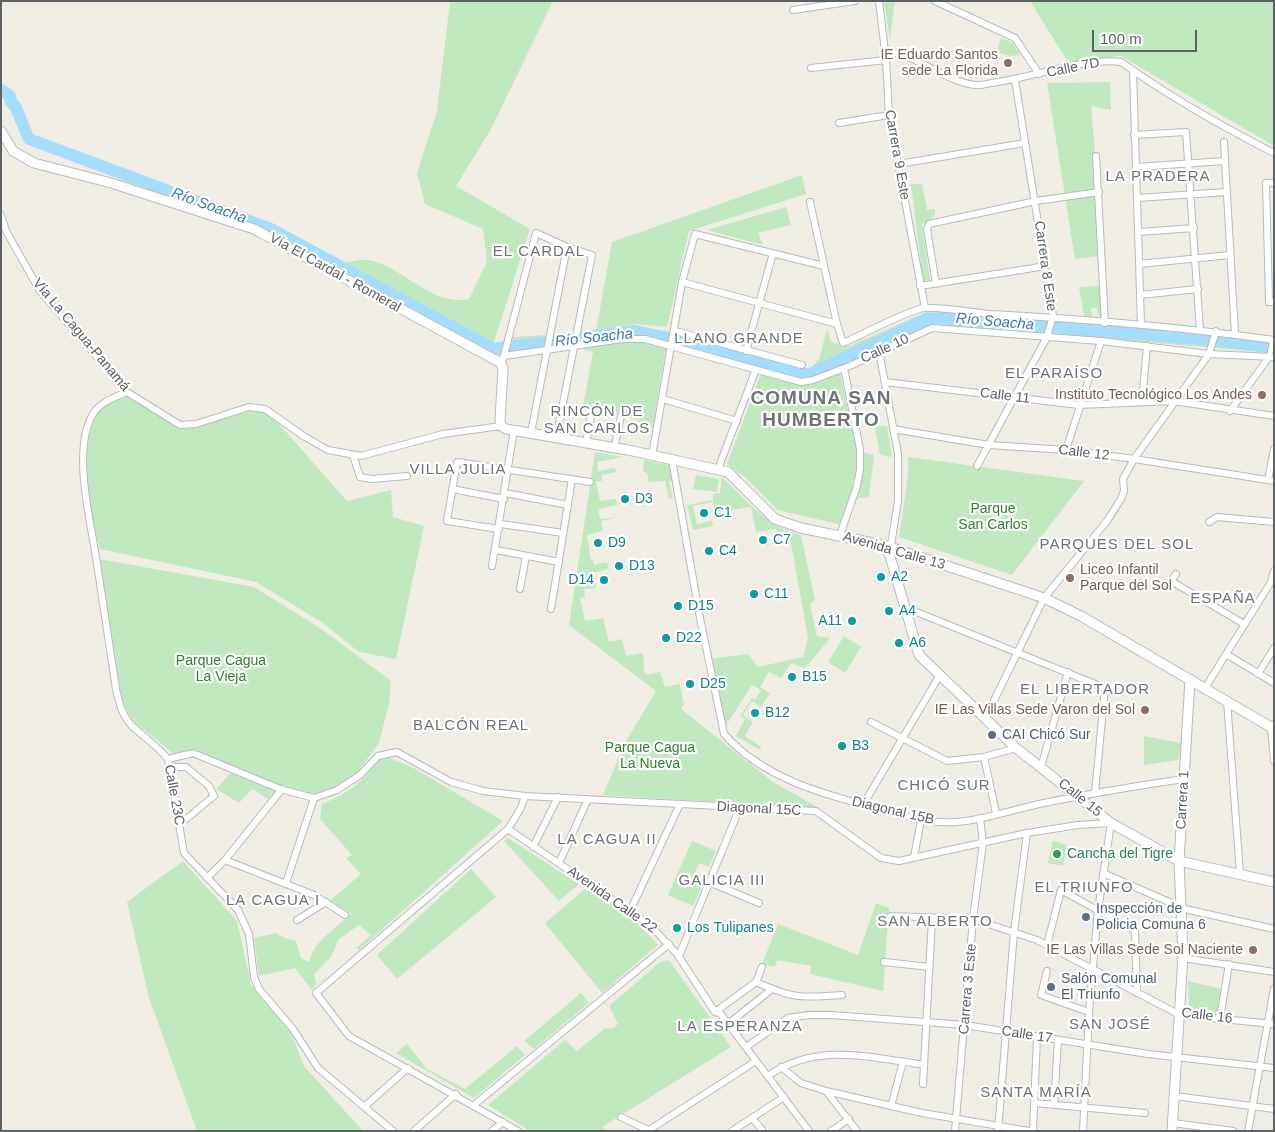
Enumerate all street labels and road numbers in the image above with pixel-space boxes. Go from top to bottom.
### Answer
street label: Calle 7D [1045,55,1101,81]
street label: Carrera 9 Este [881,109,913,201]
street label: Carrera 8 Este [1030,220,1060,312]
street label: Vía El Cardal - Romeral [266,230,404,316]
street label: Vía La Cagua-Panamá [29,275,133,395]
street label: Calle 10 [858,331,912,367]
street label: Calle 11 [979,385,1031,407]
street label: Calle 12 [1057,442,1111,464]
street label: Avenida Calle 13 [841,528,947,574]
street label: Calle 23C [160,763,188,827]
street label: Carrera 1 [1173,770,1193,830]
street label: Calle 15 [1055,775,1105,821]
street label: Diagonal 15B [850,793,936,829]
street label: Diagonal 15C [716,798,802,820]
street label: Avenida Calle 22 [564,863,660,937]
street label: Carrera 3 Este [956,943,980,1035]
street label: Calle 16 [1180,1005,1234,1027]
street label: Calle 17 [1000,1023,1054,1047]

